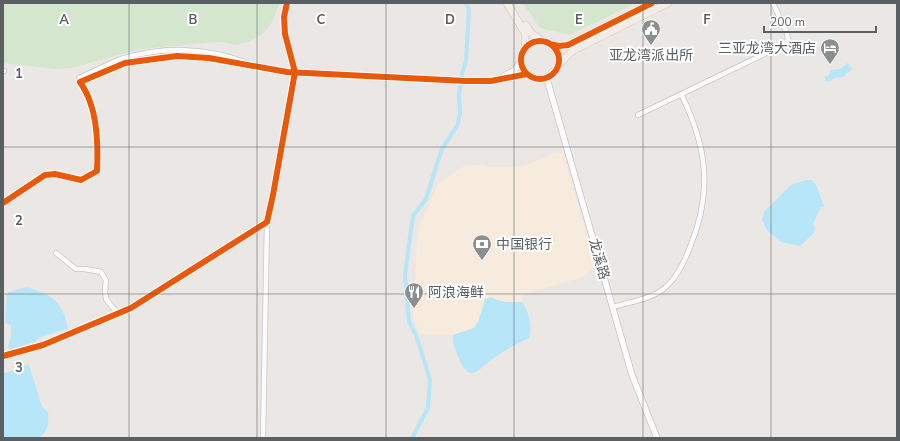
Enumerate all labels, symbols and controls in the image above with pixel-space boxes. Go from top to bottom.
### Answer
scale bar [764,8,876,34]
text: A [59,11,69,29]
text: B [189,11,198,29]
text: C [317,11,326,29]
text: D [445,11,455,29]
text: E [575,11,583,29]
text: F [703,11,711,29]
text: 200 m [770,14,805,30]
public building icon: 亚龙湾派出所 [640,18,662,46]
hotel icon: 三亚龙湾大酒店 [819,37,841,65]
place label: 三亚龙湾大酒店 [718,39,816,58]
place label: 亚龙湾派出所 [609,46,693,65]
text: 1 [15,65,23,83]
text: 2 [15,212,23,230]
bank icon: 中国银行 [471,233,493,261]
place label: 中国银行 [496,235,552,254]
street label: 龙溪路 [584,236,614,282]
restaurant icon: 阿浪海鲜 [403,281,425,309]
place label: 阿浪海鲜 [428,283,484,302]
text: 3 [15,359,23,377]

